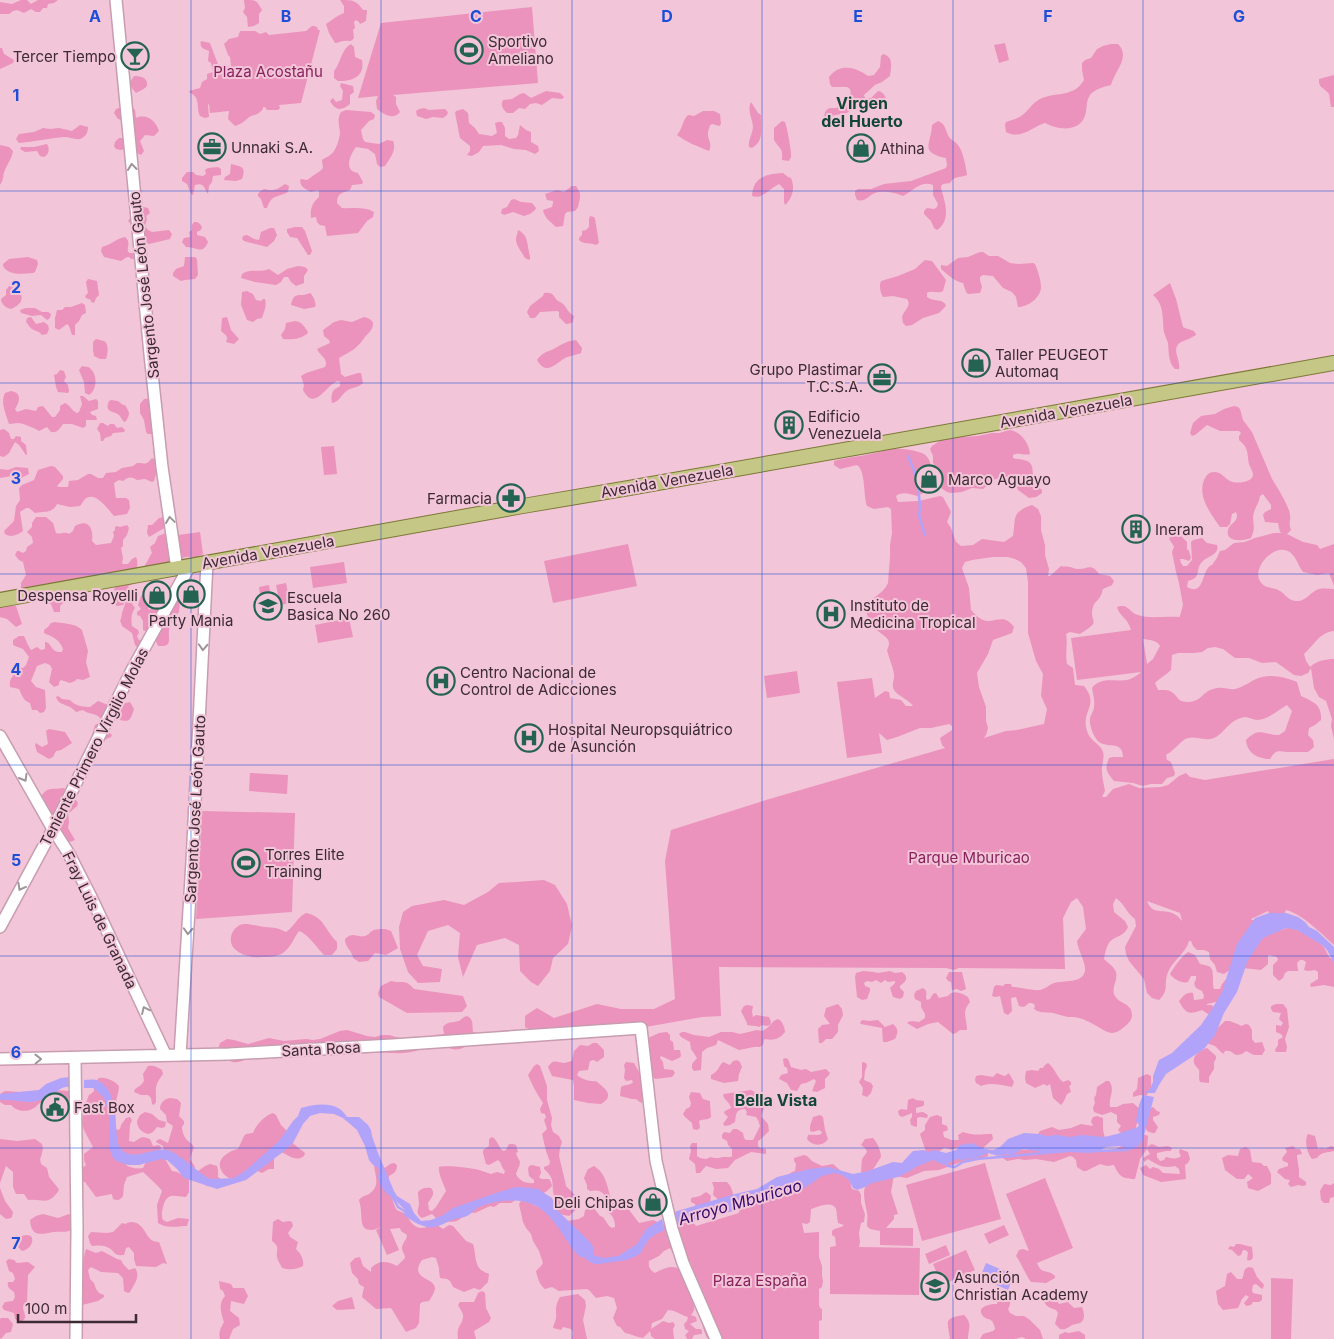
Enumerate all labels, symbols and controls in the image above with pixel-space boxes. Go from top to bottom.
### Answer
text: A [89,6,101,26]
text: B [281,6,291,26]
text: C [470,6,482,26]
text: D [661,6,673,26]
text: E [853,6,863,26]
text: F [1043,6,1053,26]
text: G [1233,6,1245,26]
place label: Sportivo Ameliano [488,32,554,68]
sports icon: Sportivo Ameliano [454,35,484,65]
bar icon: Tercer Tiempo [120,41,150,71]
place label: Tercer Tiempo [13,47,116,66]
park label: Plaza Acostañu [213,62,323,81]
text: 1 [13,85,19,105]
district label: Virgen del Huerto [821,93,903,131]
office icon: Unnaki S.A. [197,132,227,162]
shop icon: Athina [846,133,876,163]
place label: Unnaki S.A. [231,138,313,157]
place label: Athina [880,139,925,158]
one-way arrow [127,163,138,171]
street label: Sargento José León Gauto [125,190,163,380]
text: 2 [11,277,21,297]
place label: Taller PEUGEOT Automaq [995,345,1109,381]
shop icon: Taller PEUGEOT Automaq [961,348,991,378]
place label: Grupo Plastimar T.C.S.A. [750,360,863,396]
office icon: Grupo Plastimar T.C.S.A. [867,363,897,393]
street label: Avenida Venezuela [998,390,1134,432]
place label: Edificio Venezuela [808,407,882,443]
building icon: Edificio Venezuela [774,410,804,440]
street label: Avenida Venezuela [599,460,735,502]
shop icon: Marco Aguayo [914,464,944,494]
text: 3 [11,468,21,488]
place label: Marco Aguayo [948,470,1051,489]
pharmacy icon: Farmacia [496,483,526,513]
place label: Farmacia [427,489,492,508]
building icon: Ineram [1121,514,1151,544]
one-way arrow [165,516,176,524]
place label: Ineram [1155,520,1204,539]
street label: Avenida Venezuela [200,531,336,573]
shop icon: Party Mania [176,579,206,609]
shop icon: Despensa Royelli [142,580,172,610]
place label: Despensa Royelli [17,586,138,605]
place label: Escuela Basica No 260 [287,588,391,624]
school or university icon: Escuela Basica No 260 [253,591,283,621]
place label: Instituto de Medicina Tropical [850,596,976,632]
hospital icon: Instituto de Medicina Tropical [816,599,846,629]
place label: Party Mania [149,611,233,630]
one-way arrow [198,643,209,651]
street label: Teniente Primero Virgilio Molas [36,645,152,849]
text: 4 [11,659,22,679]
place label: Centro Nacional de Control de Adicciones [460,663,617,699]
hospital icon: Centro Nacional de Control de Adicciones [426,666,456,696]
street label: Sargento José León Gauto [181,715,209,903]
place label: Hospital Neuropsquiátrico de Asunción [548,720,733,756]
hospital icon: Hospital Neuropsquiátrico de Asunción [514,723,544,753]
one-way arrow [18,773,28,782]
place label: Torres Elite Training [265,845,344,881]
street label: Fray Luis de Granada [59,848,141,992]
sports icon: Torres Elite Training [231,848,261,878]
park label: Parque Mburicao [908,848,1030,867]
text: 5 [11,850,21,870]
one-way arrow [17,882,27,891]
one-way arrow [182,928,193,936]
one-way arrow [140,1006,151,1015]
street label: Santa Rosa [281,1037,361,1061]
text: 6 [11,1042,21,1062]
one-way arrow [34,1053,42,1064]
district label: Bella Vista [735,1090,817,1110]
public building icon: Fast Box [40,1092,70,1122]
place label: Fast Box [74,1098,135,1117]
water label: Arroyo Mburicao [675,1175,804,1229]
shop icon: Deli Chipas [638,1187,668,1217]
place label: Deli Chipas [554,1193,634,1212]
text: 7 [11,1233,21,1253]
place label: Asunción Christian Academy [954,1268,1089,1304]
park label: Plaza España [713,1271,807,1290]
school or university icon: Asunción Christian Academy [920,1271,950,1301]
scale bar [18,1292,135,1324]
text: 100 m [25,1299,67,1318]

